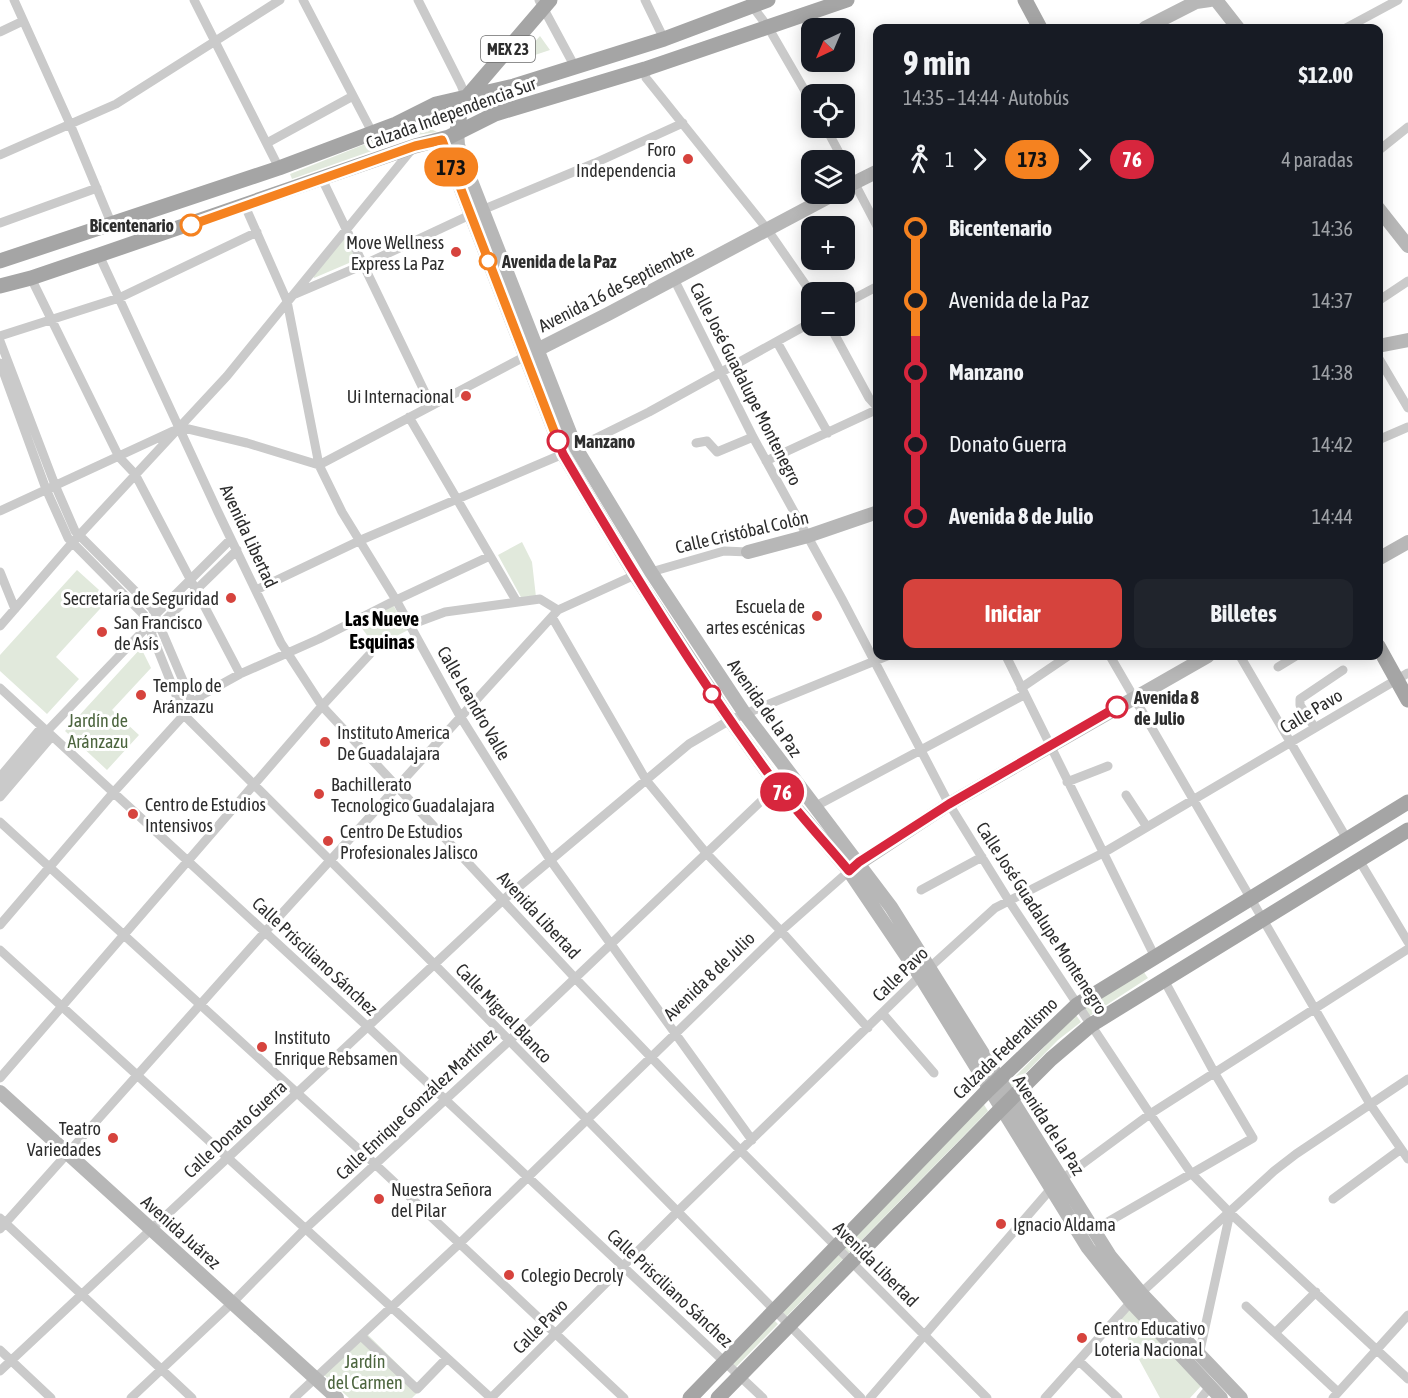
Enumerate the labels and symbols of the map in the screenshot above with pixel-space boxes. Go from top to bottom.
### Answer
north arrow [801,18,855,72]
road number: MEX 23 [481,36,535,62]
street label: Calzada Independencia Sur [363,72,540,154]
place label: Foro Independencia [576,139,676,181]
line badge: 173 [416,148,486,186]
marker: Foro Independencia [681,152,695,166]
marker: Bicentenario [180,214,202,236]
place label: Bicentenario [90,215,174,236]
place label: Move Wellness Express La Paz [346,232,445,274]
street label: Avenida 16 de Septiembre [535,240,697,336]
marker: Move Wellness Express La Paz [449,245,463,259]
place label: Avenida de la Paz [501,251,617,272]
marker: Avenida de la Paz [479,252,497,270]
street label: Calle José Guadalupe Montenegro [686,279,806,489]
place label: Ui Internacional [347,386,454,407]
marker: Ui Internacional [459,389,473,403]
marker: Manzano [547,430,569,452]
place label: Manzano [574,431,635,452]
street label: Avenida Libertad [216,481,282,591]
street label: Calle Cristóbal Colón [673,506,811,558]
place label: Secretaría de Seguridad [63,588,219,609]
marker: Secretaría de Seguridad [224,591,238,605]
place label: Escuela de artes escénicas [706,596,805,638]
district label: Las Nueve Esquinas [345,607,419,653]
marker: Escuela de artes escénicas [810,609,824,623]
place label: San Francisco de Asís [114,612,202,654]
marker: San Francisco de Asís [95,625,109,639]
street label: Calle Leandro Valle [433,642,515,764]
street label: Avenida de la Paz [724,655,807,761]
place label: Templo de Aránzazu [153,675,222,717]
street label: Calle Pavo [1276,684,1346,738]
unlabelled marker [703,685,721,703]
place label: Avenida 8 de Julio [1133,687,1199,729]
marker: Templo de Aránzazu [134,688,148,702]
marker: Avenida 8 de Julio [1106,696,1128,718]
park label: Jardín de Aránzazu [68,710,128,752]
place label: Instituto America De Guadalajara [337,722,450,764]
marker: Instituto America De Guadalajara [318,735,332,749]
line badge: 76 [755,772,809,812]
place label: Bachillerato Tecnologico Guadalajara [331,774,495,816]
marker: Bachillerato Tecnologico Guadalajara [312,787,326,801]
place label: Centro de Estudios Intensivos [145,794,266,836]
marker: Centro de Estudios Intensivos [126,807,140,821]
street label: Calle José Guadalupe Montenegro [972,818,1112,1018]
place label: Centro De Estudios Profesionales Jalisco [340,821,478,863]
marker: Centro De Estudios Profesionales Jalisco [321,834,335,848]
street label: Avenida Libertad [493,867,585,963]
street label: Calle Prisciliano Sánchez [248,893,382,1020]
street label: Avenida 8 de Julio [659,927,759,1025]
street label: Calle Pavo [868,942,932,1006]
street label: Calle Miguel Blanco [451,959,557,1067]
street label: Calzada Federalismo [948,993,1062,1103]
street label: Calle Enrique González Martínez [331,1024,501,1184]
place label: Instituto Enrique Rebsamen [274,1027,398,1069]
marker: Instituto Enrique Rebsamen [255,1040,269,1054]
street label: Avenida de la Paz [1009,1071,1089,1179]
street label: Calle Donato Guerra [179,1076,291,1182]
place label: Teatro Variedades [27,1118,101,1160]
marker: Teatro Variedades [106,1131,120,1145]
place label: Nuestra Señora del Pilar [391,1179,492,1221]
street label: Avenida Juárez [137,1191,225,1273]
marker: Nuestra Señora del Pilar [372,1192,386,1206]
place label: Ignacio Aldama [1013,1214,1116,1235]
street label: Avenida Libertad [829,1217,923,1311]
marker: Ignacio Aldama [994,1217,1008,1231]
street label: Calle Prisciliano Sánchez [603,1225,737,1352]
place label: Colegio Decroly [521,1265,624,1286]
marker: Colegio Decroly [502,1268,516,1282]
street label: Calle Pavo [508,1294,572,1358]
place label: Centro Educativo Loteria Nacional [1094,1318,1205,1360]
marker: Centro Educativo Loteria Nacional [1075,1331,1089,1345]
park label: Jardín del Carmen [327,1351,403,1393]

